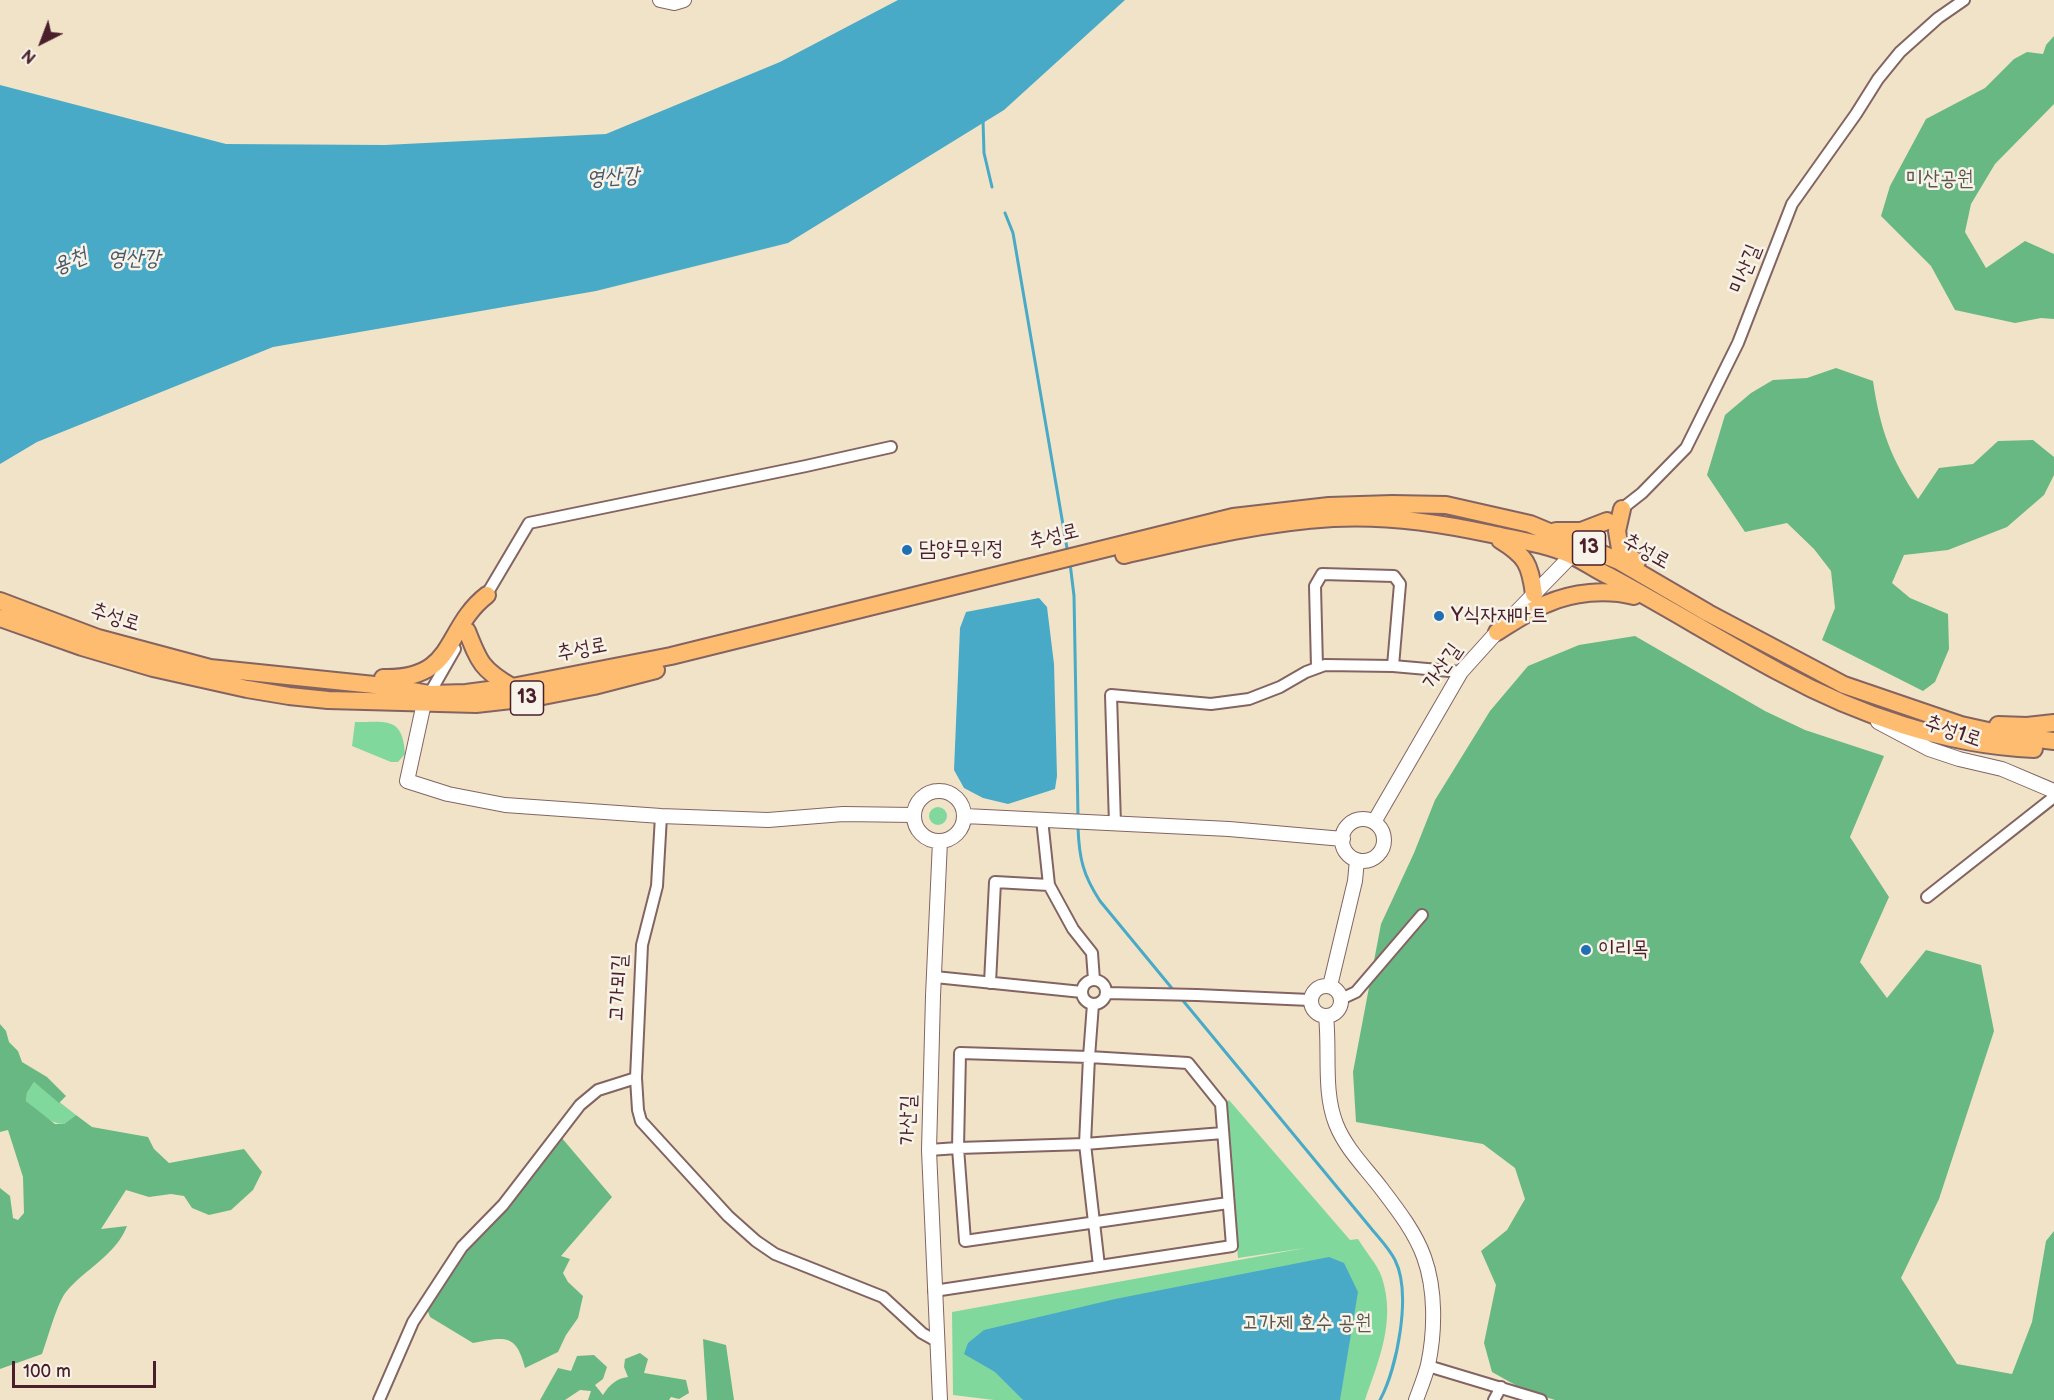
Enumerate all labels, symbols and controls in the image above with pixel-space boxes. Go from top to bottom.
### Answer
north arrow [12,12,72,72]
text: N [19,45,40,67]
water label: 영산강 [586,163,640,193]
park label: 미산공원 [1906,167,1974,193]
street label: 미산길 [1725,241,1767,297]
water label: 용천 [49,243,91,281]
water label: 영산강 [107,246,161,272]
street label: 추성로 [1026,519,1082,555]
street label: 추성로 [1618,529,1674,575]
road number: 13 [1572,531,1606,565]
place label: 담양무위정 [919,537,1003,563]
marker: 담양무위정 [900,543,914,557]
street label: 추성로 [87,598,143,638]
place label: Y식자재마트 [1451,603,1548,629]
marker: Y식자재마트 [1432,609,1446,623]
street label: 추성로 [555,633,609,667]
street label: 가산길 [1418,639,1468,695]
road number: 13 [510,681,544,715]
street label: 추성1로 [1921,711,1985,753]
place label: 이리목 [1598,937,1649,963]
marker: 이리목 [1579,943,1593,957]
street label: 고가뫼길 [605,954,633,1022]
street label: 가산길 [896,1094,922,1146]
park label: 고가제 호수 공원 [1242,1311,1372,1337]
scale bar [15,1349,159,1387]
text: 100 m [23,1361,71,1382]

